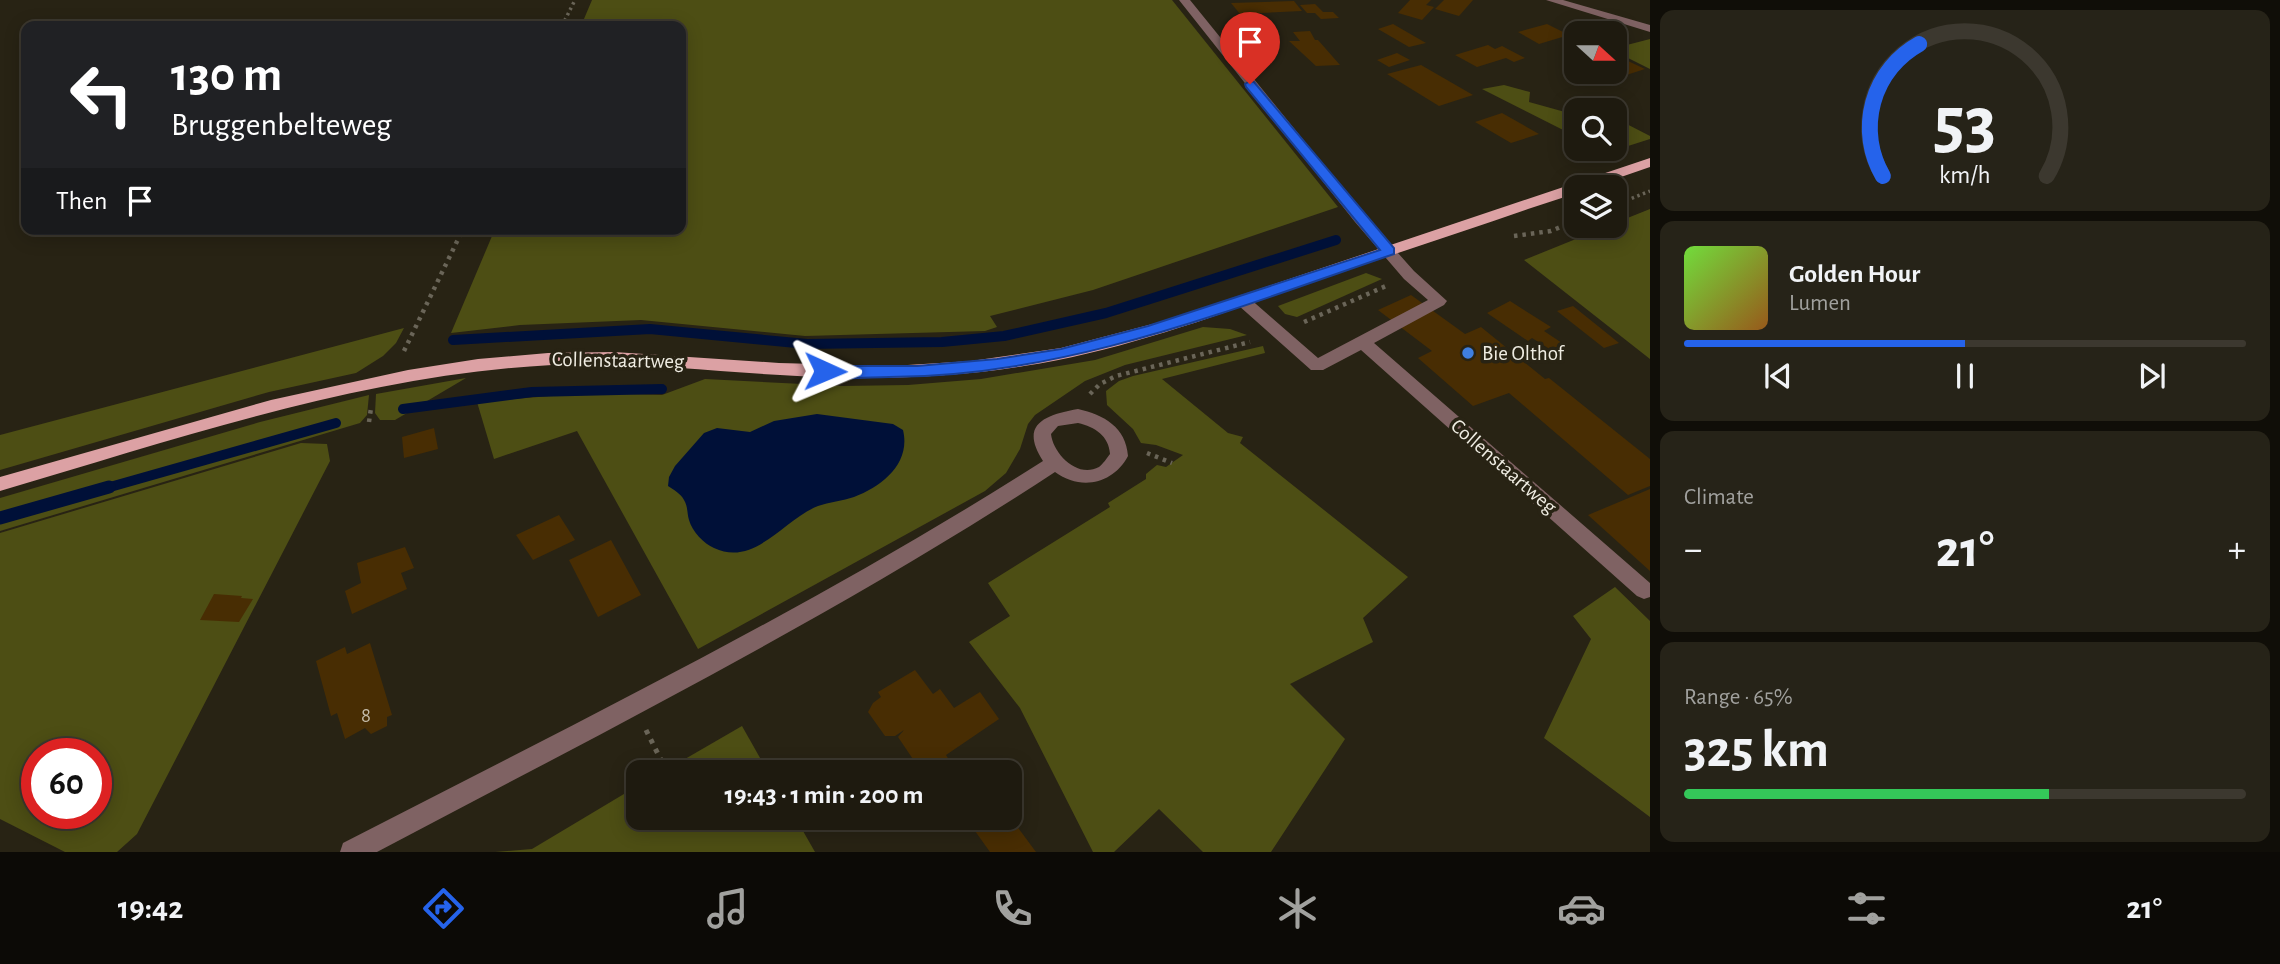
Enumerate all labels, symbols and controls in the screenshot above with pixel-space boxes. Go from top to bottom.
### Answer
pin [1220,12.0,1280,84]
north arrow [1564,21,1628,84]
map controls [1564,21,1627,238]
icon: arrive [1231,23,1269,61]
icon: left [56,49,147,140]
text: 130 m [171,51,282,100]
text: 53 [1934,89,1996,162]
button: search [1564,98,1627,161]
text: Bruggenbelteweg [171,109,392,141]
text: km/h [1939,163,1991,188]
button: layers [1564,175,1627,238]
icon: arrive [121,182,159,220]
text: Then [56,188,107,214]
text: Golden Hour [1789,261,1920,287]
text: Lumen [1789,292,1851,315]
position arrow [788,334,862,408]
place label: Bie Olthof [1482,343,1566,364]
marker: Bie Olthof [1460,345,1476,361]
street label: Collenstaartweg [552,349,685,372]
icon: previous [1759,357,1797,395]
icon: pause [1946,357,1984,395]
icon: next [2133,357,2171,395]
street label: Collenstaartweg [1447,415,1561,518]
text: Climate [1684,486,1754,509]
text: 21° [1936,524,1994,576]
text: − [1684,531,1702,569]
text: + [2228,531,2246,569]
text: Range · 65% [1684,686,1793,709]
house number: 8 [361,705,371,726]
text: 325 km [1684,724,1829,776]
speed limit sign: 60 [21,738,112,829]
text: 19:43 · 1 min · 200 m [725,782,923,808]
icon: directions [419,884,468,933]
icon: music [703,884,752,933]
icon: phone [988,884,1037,933]
icon: climate [1273,884,1322,933]
icon: car [1557,884,1606,933]
icon: filters [1842,884,1891,933]
text: 19:42 [118,892,183,924]
text: 21° [2126,892,2162,924]

